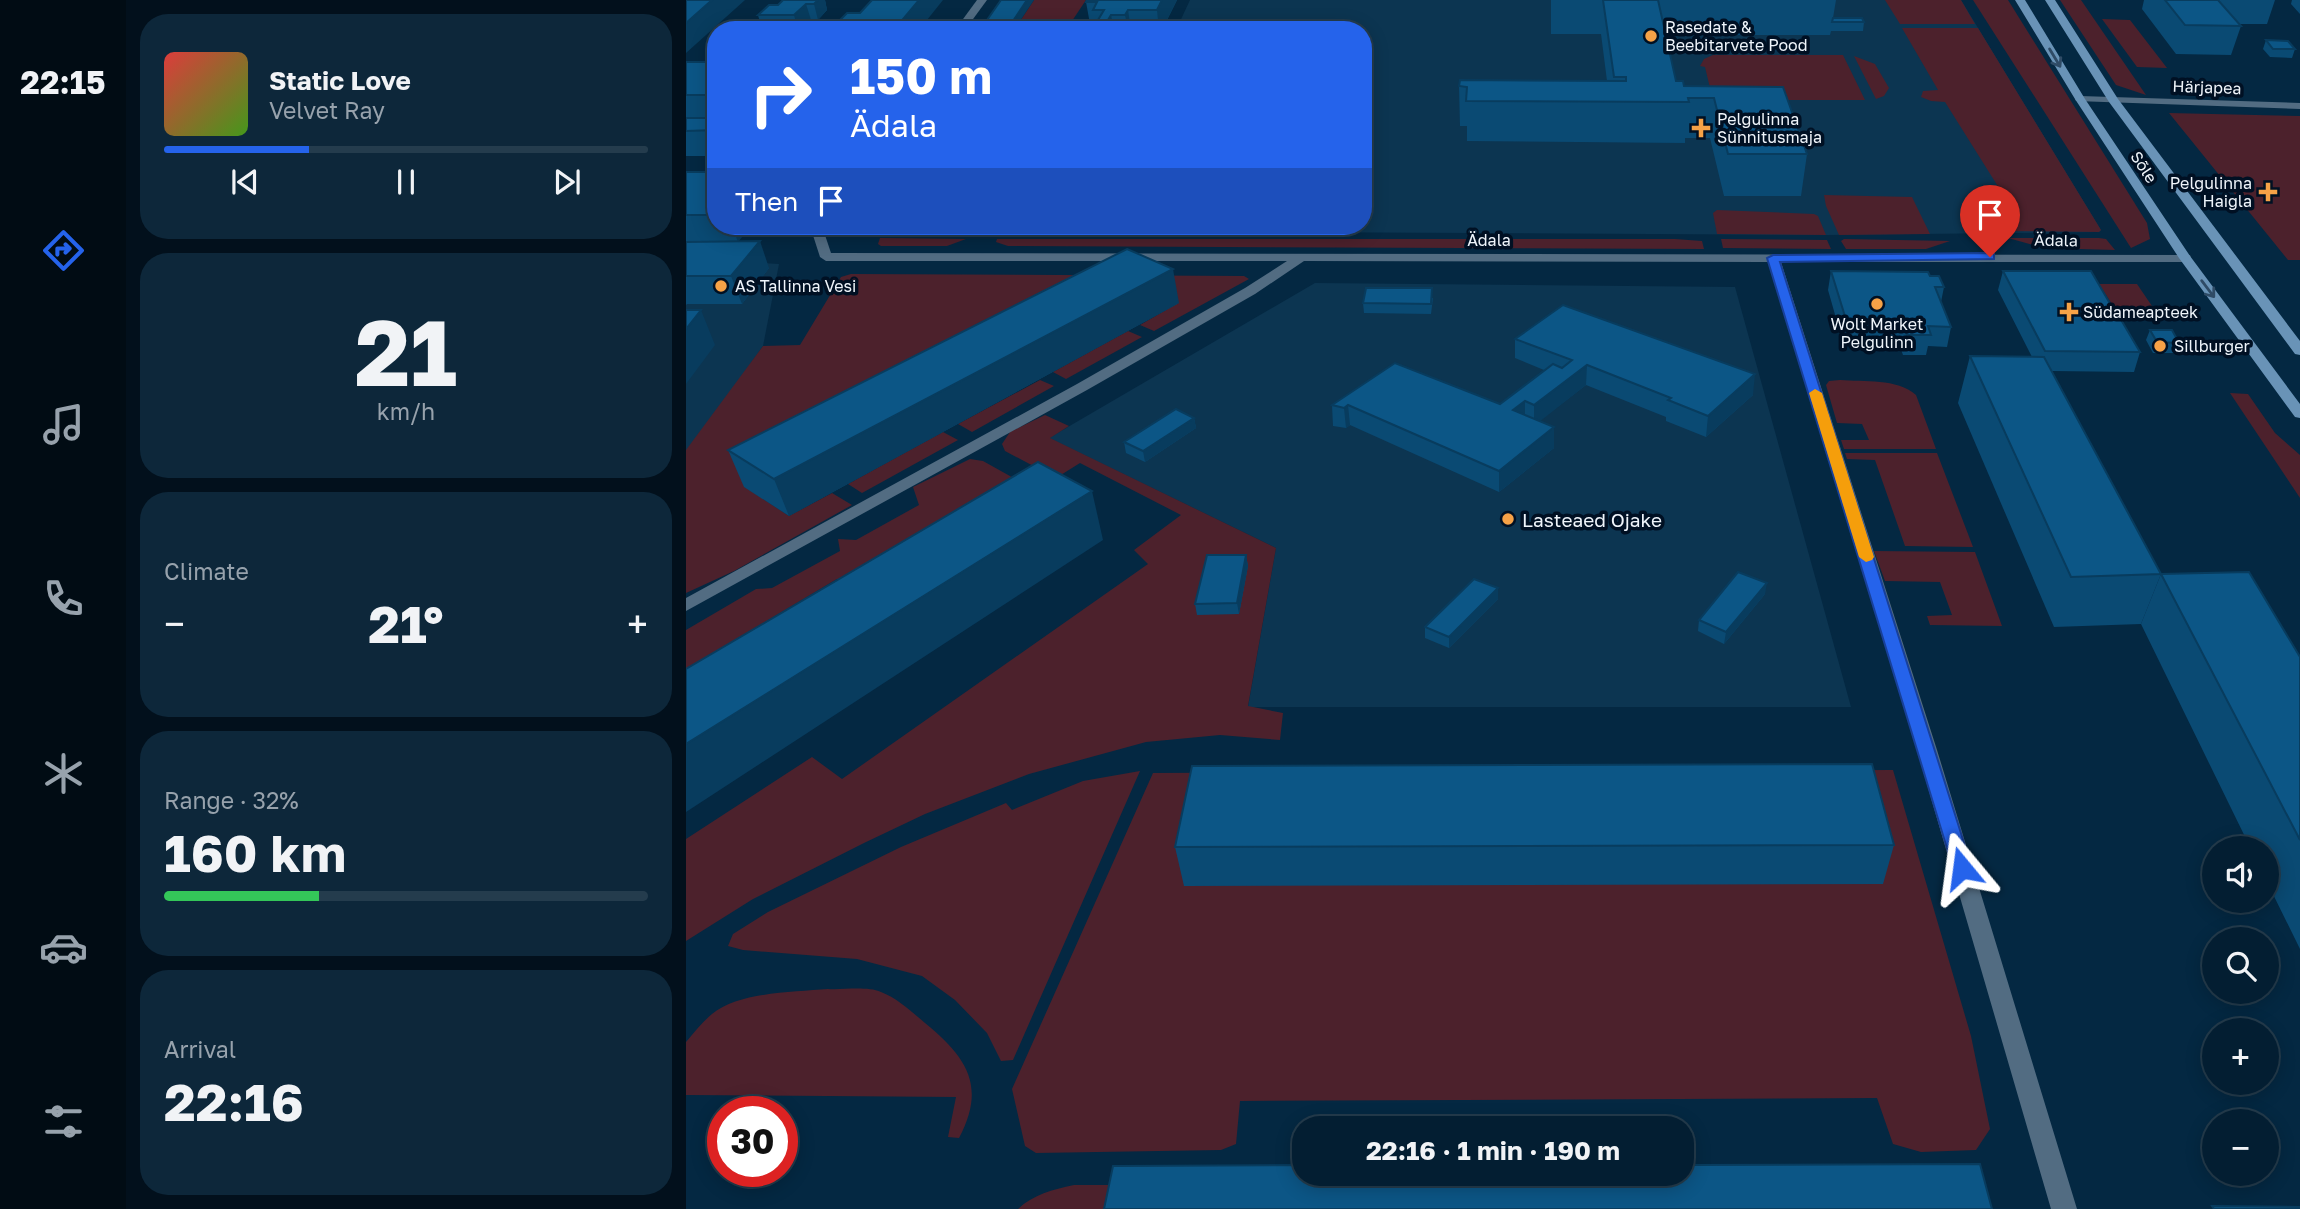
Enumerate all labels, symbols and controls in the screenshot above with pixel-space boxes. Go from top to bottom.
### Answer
place label: Rasedate & Beebitarvete Pood [1665,17,1808,55]
marker: Rasedate & Beebitarvete Pood [1643,28,1659,44]
text: 150 m [850,46,992,105]
one-way arrow [2049,48,2063,68]
icon: right [735,49,826,140]
text: 22:15 [20,63,106,101]
text: Static Love [269,65,411,96]
street label: Härjapea [2172,76,2242,98]
text: Velvet Ray [269,96,385,124]
text: Ädala [850,106,937,144]
place label: Pelgulinna Sünnitusmaja [1717,109,1822,147]
marker: Pelgulinna Sünnitusmaja [1691,118,1711,138]
street label: Sõle [2126,147,2162,187]
icon: previous [226,163,264,201]
icon: pause [387,163,425,201]
icon: next [548,163,586,201]
place label: Pelgulinna Haigla [2170,173,2252,211]
icon: arrive [812,182,850,220]
marker: Pelgulinna Haigla [2258,182,2278,202]
pin [1960,185,2020,257]
text: Then [735,186,798,217]
icon: arrive [1971,196,2009,234]
icon: directions [39,226,88,275]
street label: Ädala [1467,230,1511,250]
street label: Ädala [2034,230,2078,250]
place label: AS Tallinna Vesi [735,276,856,296]
marker: AS Tallinna Vesi [713,278,729,294]
one-way arrow [2200,279,2215,298]
marker: Wolt Market Pelgulinn [1869,296,1885,312]
text: 21 [355,297,457,406]
place label: Südameapteek [2083,302,2198,322]
marker: Südameapteek [2061,304,2077,320]
place label: Wolt Market Pelgulinn [1831,314,1923,352]
place label: Sillburger [2174,336,2250,356]
marker: Sillburger [2152,338,2168,354]
text: km/h [377,397,435,425]
icon: music [39,400,88,449]
place label: Lasteaed Ojake [1522,508,1662,531]
marker: Lasteaed Ojake [1500,511,1516,527]
text: Climate [164,557,249,585]
icon: phone [39,574,88,623]
text: 21° [368,592,444,654]
text: − [164,601,185,646]
text: + [627,601,648,646]
icon: climate [39,749,88,798]
text: Range · 32% [164,786,299,814]
text: 160 km [164,821,346,883]
position arrow [1925,831,1999,905]
map controls [2202,836,2279,1186]
button: sound [2202,836,2279,913]
icon: car [39,923,88,972]
button: search [2202,927,2279,1004]
button: + [2202,1018,2279,1095]
text: Arrival [164,1035,236,1063]
text: 22:16 [164,1070,304,1132]
speed limit sign: 30 [707,1096,798,1187]
icon: filters [39,1097,88,1146]
button: − [2202,1109,2279,1186]
text: 22:16 · 1 min · 190 m [1366,1135,1620,1166]

